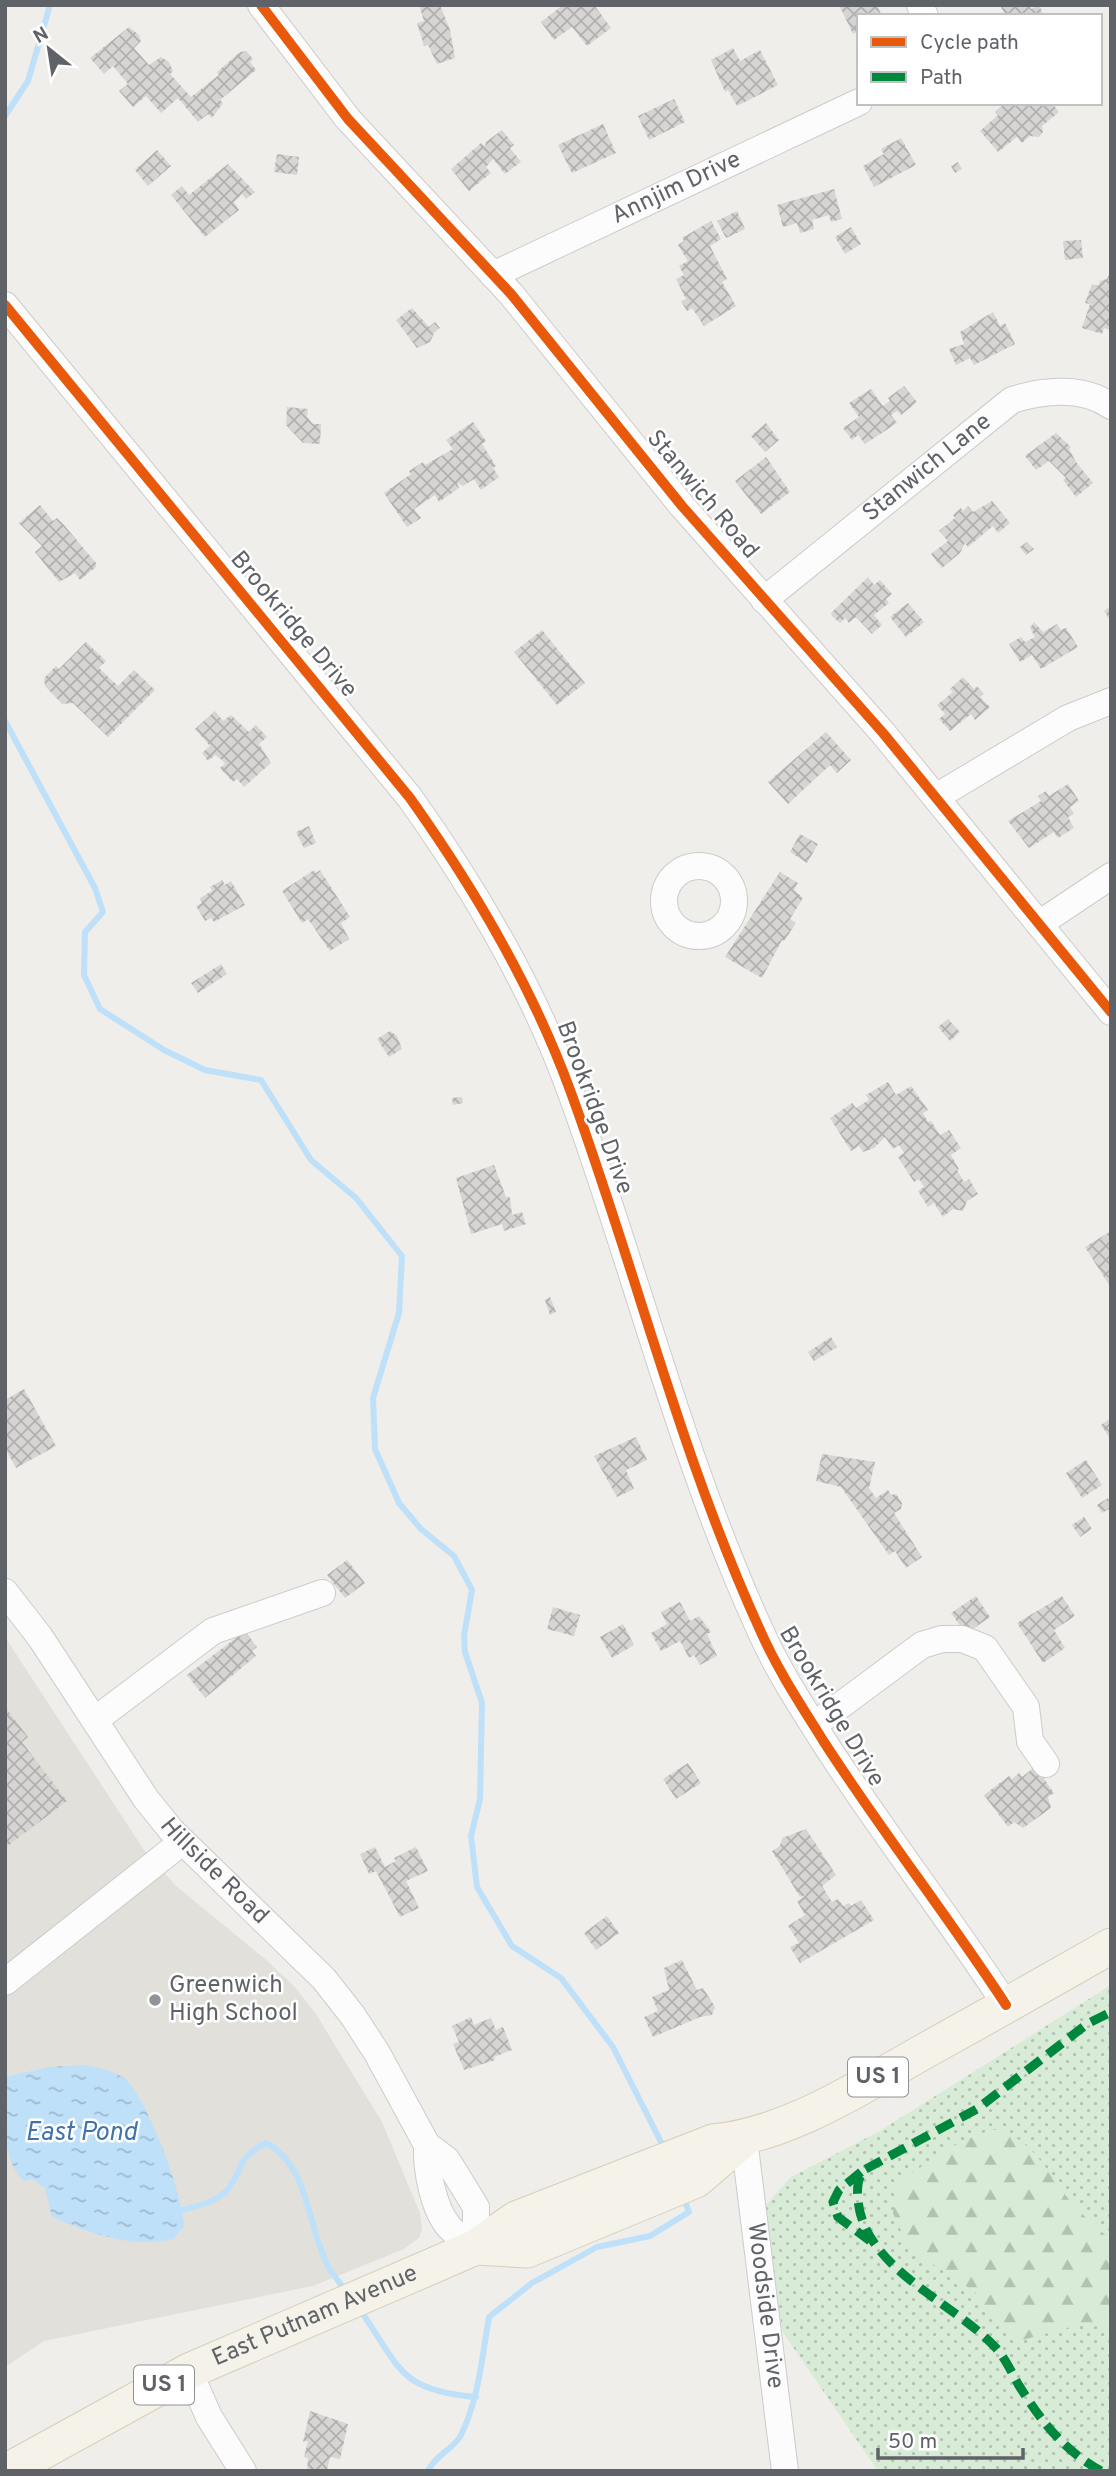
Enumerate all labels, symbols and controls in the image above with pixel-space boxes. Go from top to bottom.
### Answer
north arrow [14,14,84,84]
legend [857,14,1102,105]
text: N [30,22,53,50]
text: Cycle path [920,30,1019,57]
text: Path [920,65,963,92]
street label: Annjim Drive [607,145,746,232]
street label: Stanwich Lane [857,407,998,529]
street label: Stanwich Road [639,424,765,566]
street label: Brookridge Drive [223,546,363,704]
street label: Brookridge Drive [549,1017,639,1199]
street label: Brookridge Drive [771,1621,891,1793]
street label: Hillside Road [153,1812,274,1931]
place label: Greenwich High School [169,1971,298,2029]
marker: Greenwich High School [147,1992,163,2008]
road number: US 1 [848,2058,908,2096]
water label: East Pond [25,2117,139,2150]
street label: Woodside Drive [739,2221,790,2390]
street label: East Putnam Avenue [208,2259,422,2374]
road number: US 1 [134,2366,194,2404]
scale bar [878,2416,1023,2460]
text: 50 m [888,2429,937,2456]

